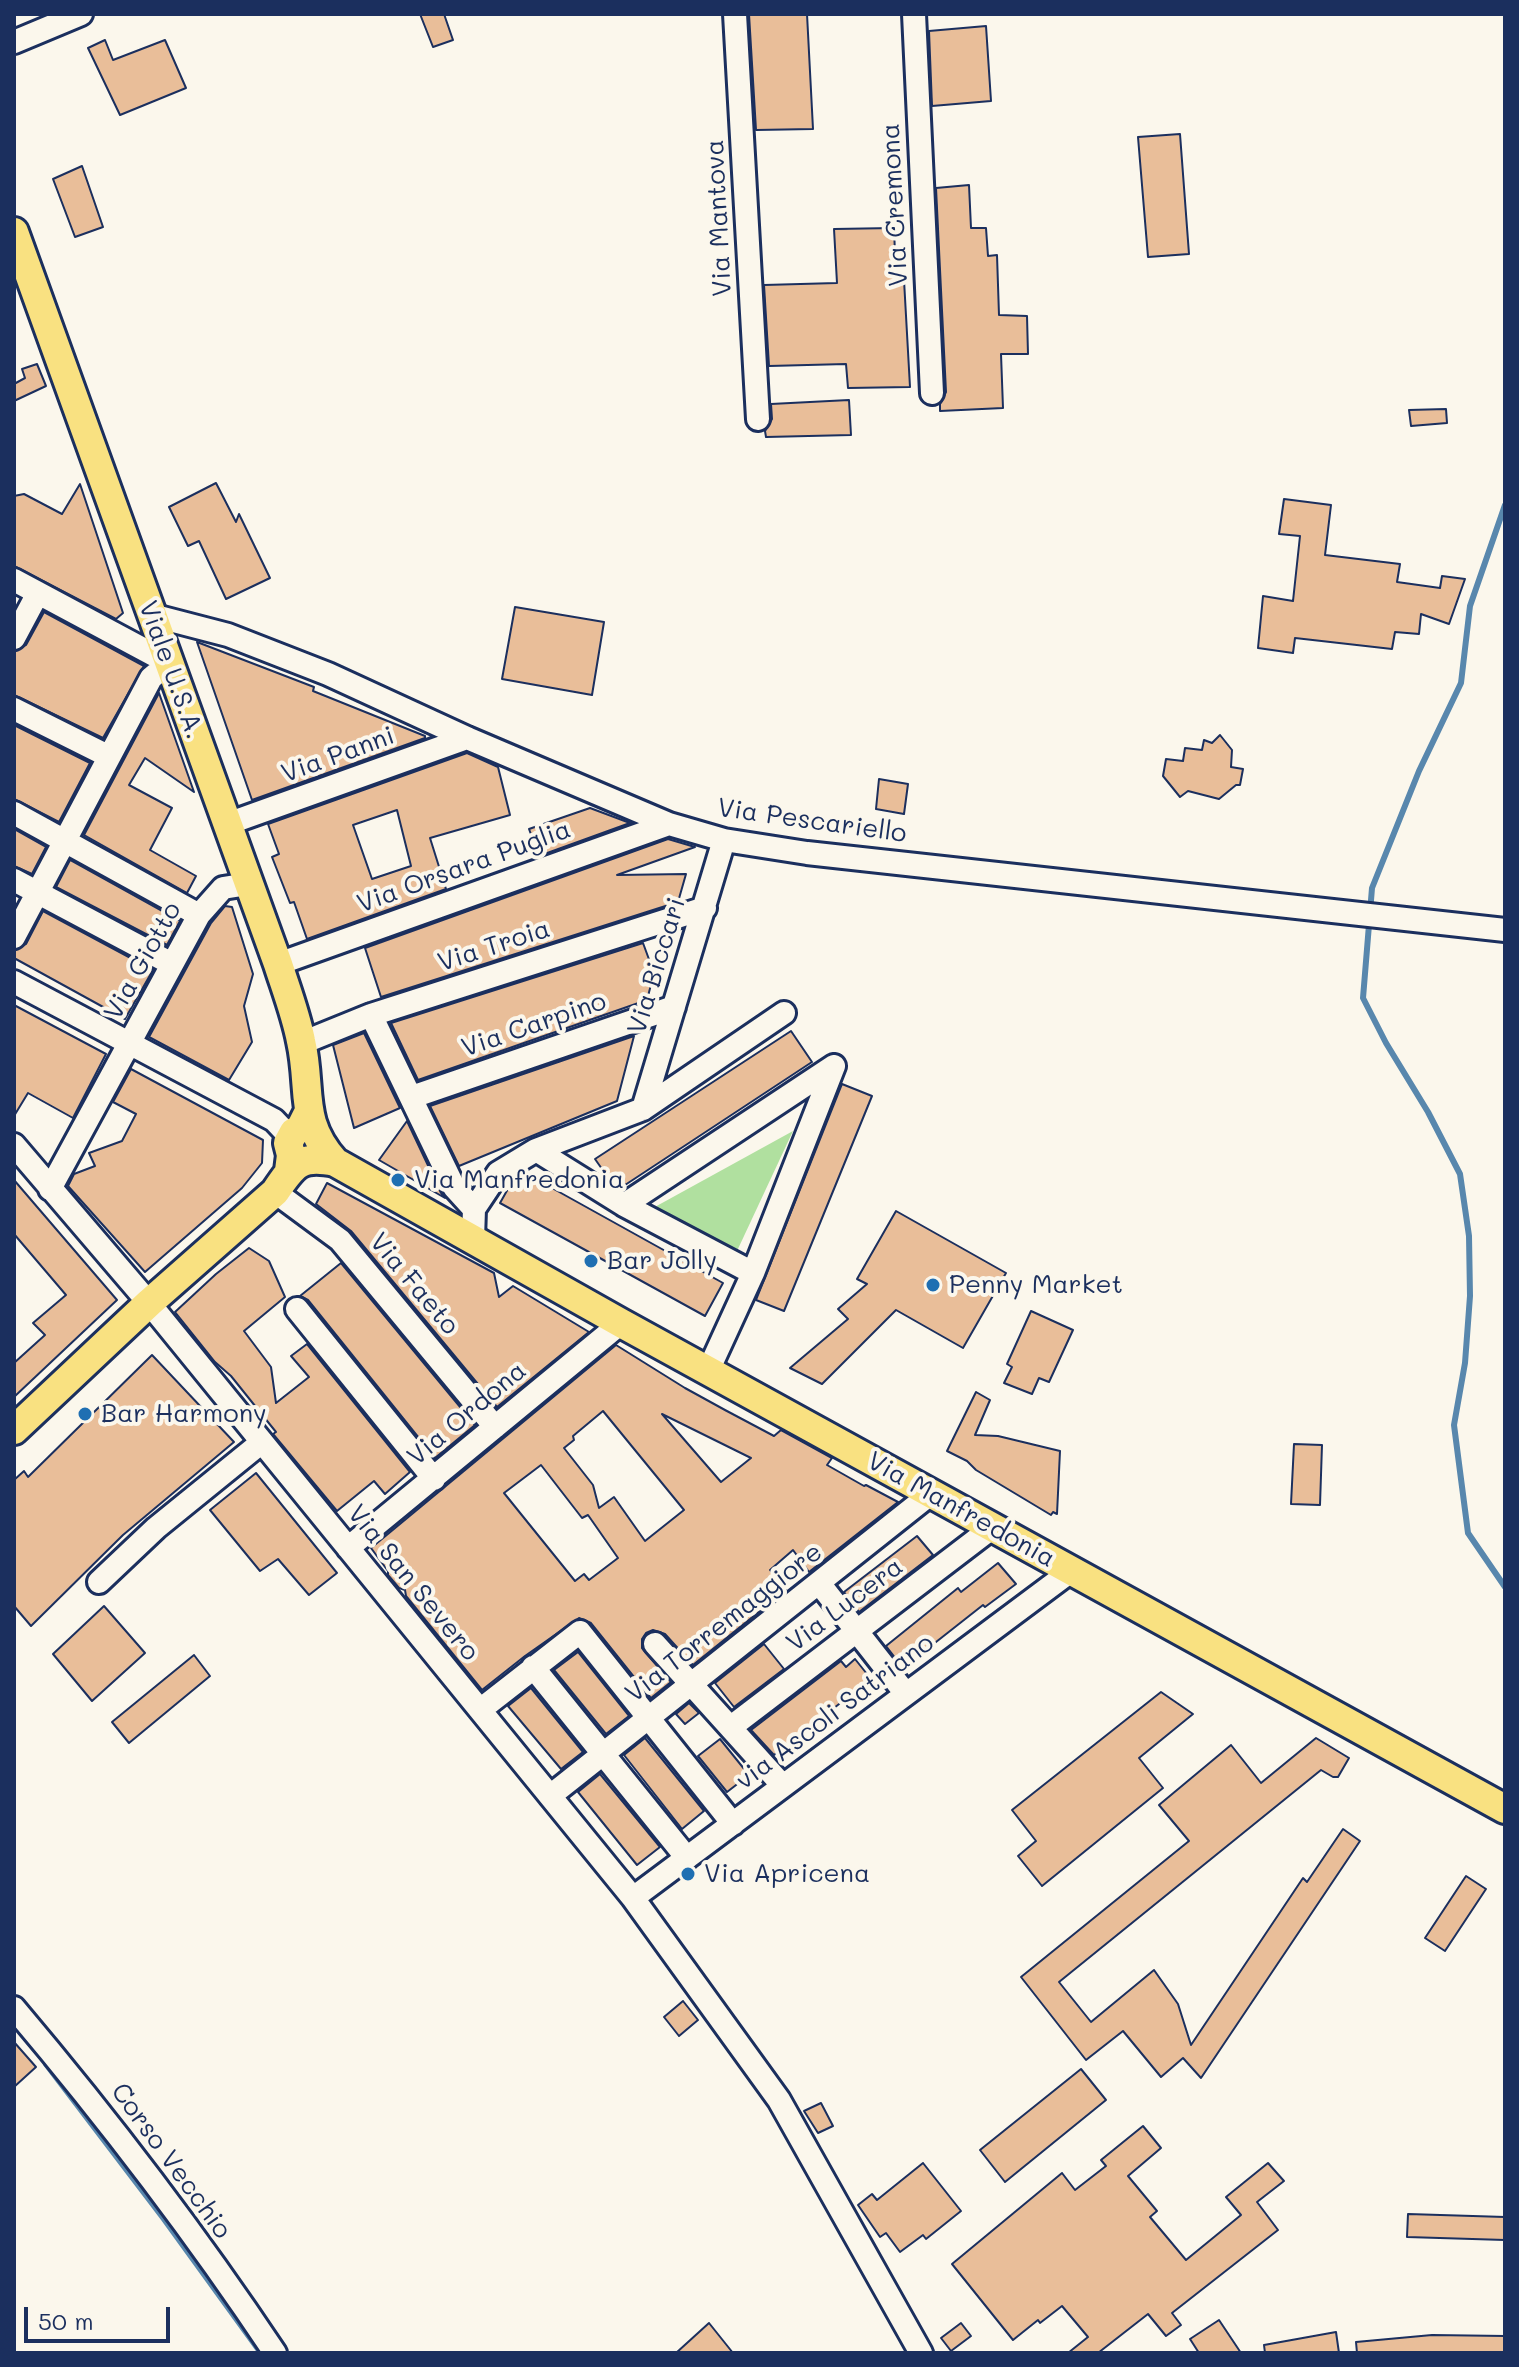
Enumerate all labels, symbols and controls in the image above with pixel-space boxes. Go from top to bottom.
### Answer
street label: Via Cremona [875,122,915,288]
street label: Via Mantova [699,139,739,297]
street label: Viale U.S.A. [132,597,210,743]
street label: Via Panni [277,720,399,790]
street label: Via Pescariello [715,792,909,850]
street label: Via Orsara Puglia [353,814,575,920]
street label: Via Biccari [621,894,693,1038]
street label: Via Giotto [98,897,188,1025]
street label: Via Troia [434,913,554,979]
street label: Via Carpino [458,986,610,1064]
place label: Via Manfredonia [414,1164,624,1196]
marker: Via Manfredonia [389,1171,407,1189]
street label: Via Faeto [363,1227,465,1341]
place label: Bar Jolly [607,1245,717,1277]
marker: Bar Jolly [582,1252,600,1270]
place label: Penny Market [949,1269,1123,1301]
marker: Penny Market [924,1276,942,1294]
street label: Via Ordona [401,1355,533,1473]
place label: Bar Harmony [101,1398,267,1430]
marker: Bar Harmony [76,1405,94,1423]
street label: Via Manfredonia [861,1445,1061,1575]
street label: Via San Severo [341,1499,485,1667]
street label: Via Torremaggiore [619,1537,829,1709]
street label: Via Lucera [781,1551,909,1659]
street label: via Ascoli Satriano [730,1627,940,1797]
place label: Via Apricena [704,1858,870,1890]
marker: Via Apricena [679,1865,697,1883]
street label: Corso Vecchio [104,2077,238,2245]
scale bar [28,2291,174,2341]
text: 50 m [38,2305,94,2336]

